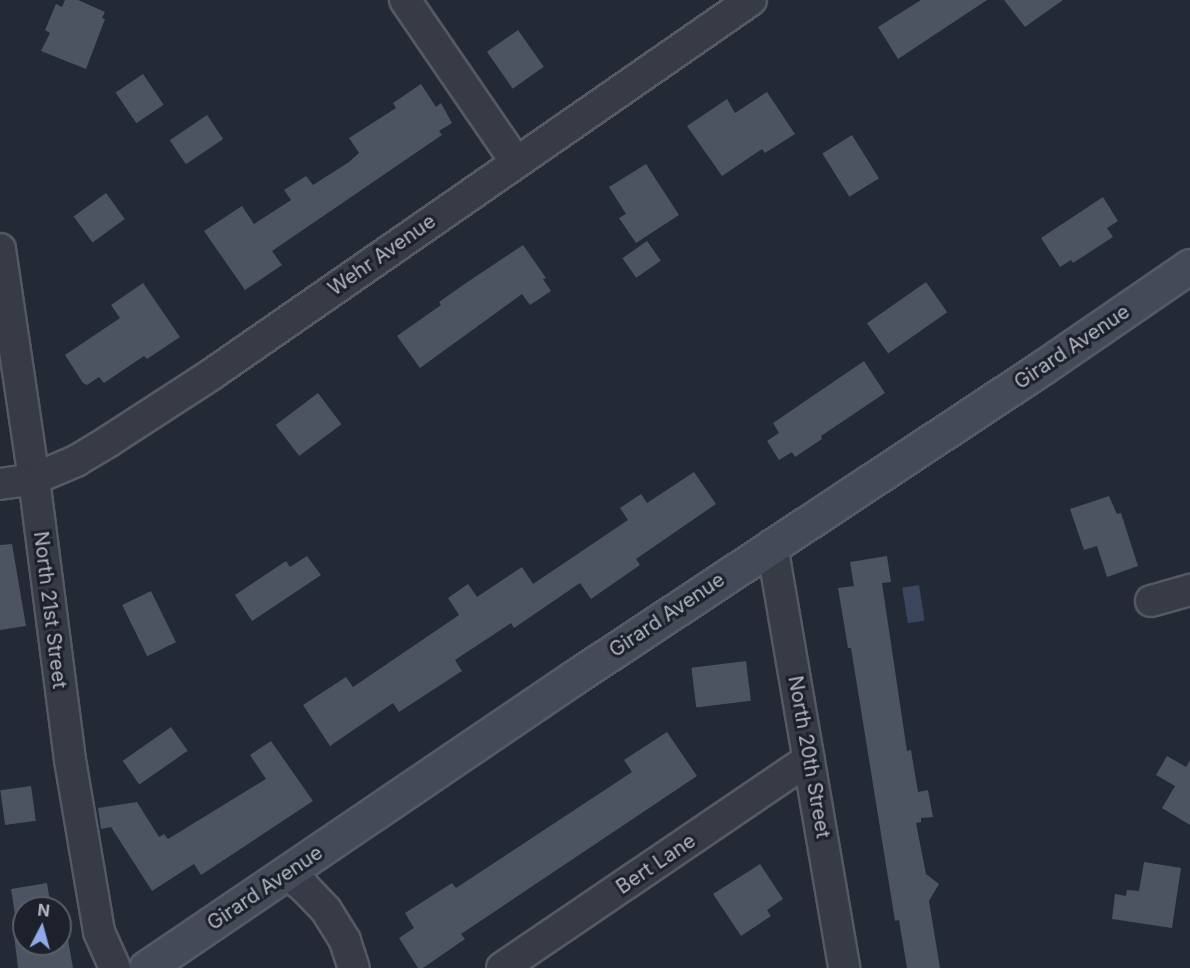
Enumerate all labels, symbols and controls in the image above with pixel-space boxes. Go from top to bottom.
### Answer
street label: Wehr Avenue [324,209,440,301]
street label: Girard Avenue [1010,300,1134,394]
street label: North 21st Street [28,530,72,690]
street label: Girard Avenue [605,568,729,662]
street label: North 20th Street [783,674,835,840]
street label: Bert Lane [612,829,700,899]
street label: Girard Avenue [203,841,327,935]
north arrow [12,896,72,956]
text: N [37,900,51,921]

